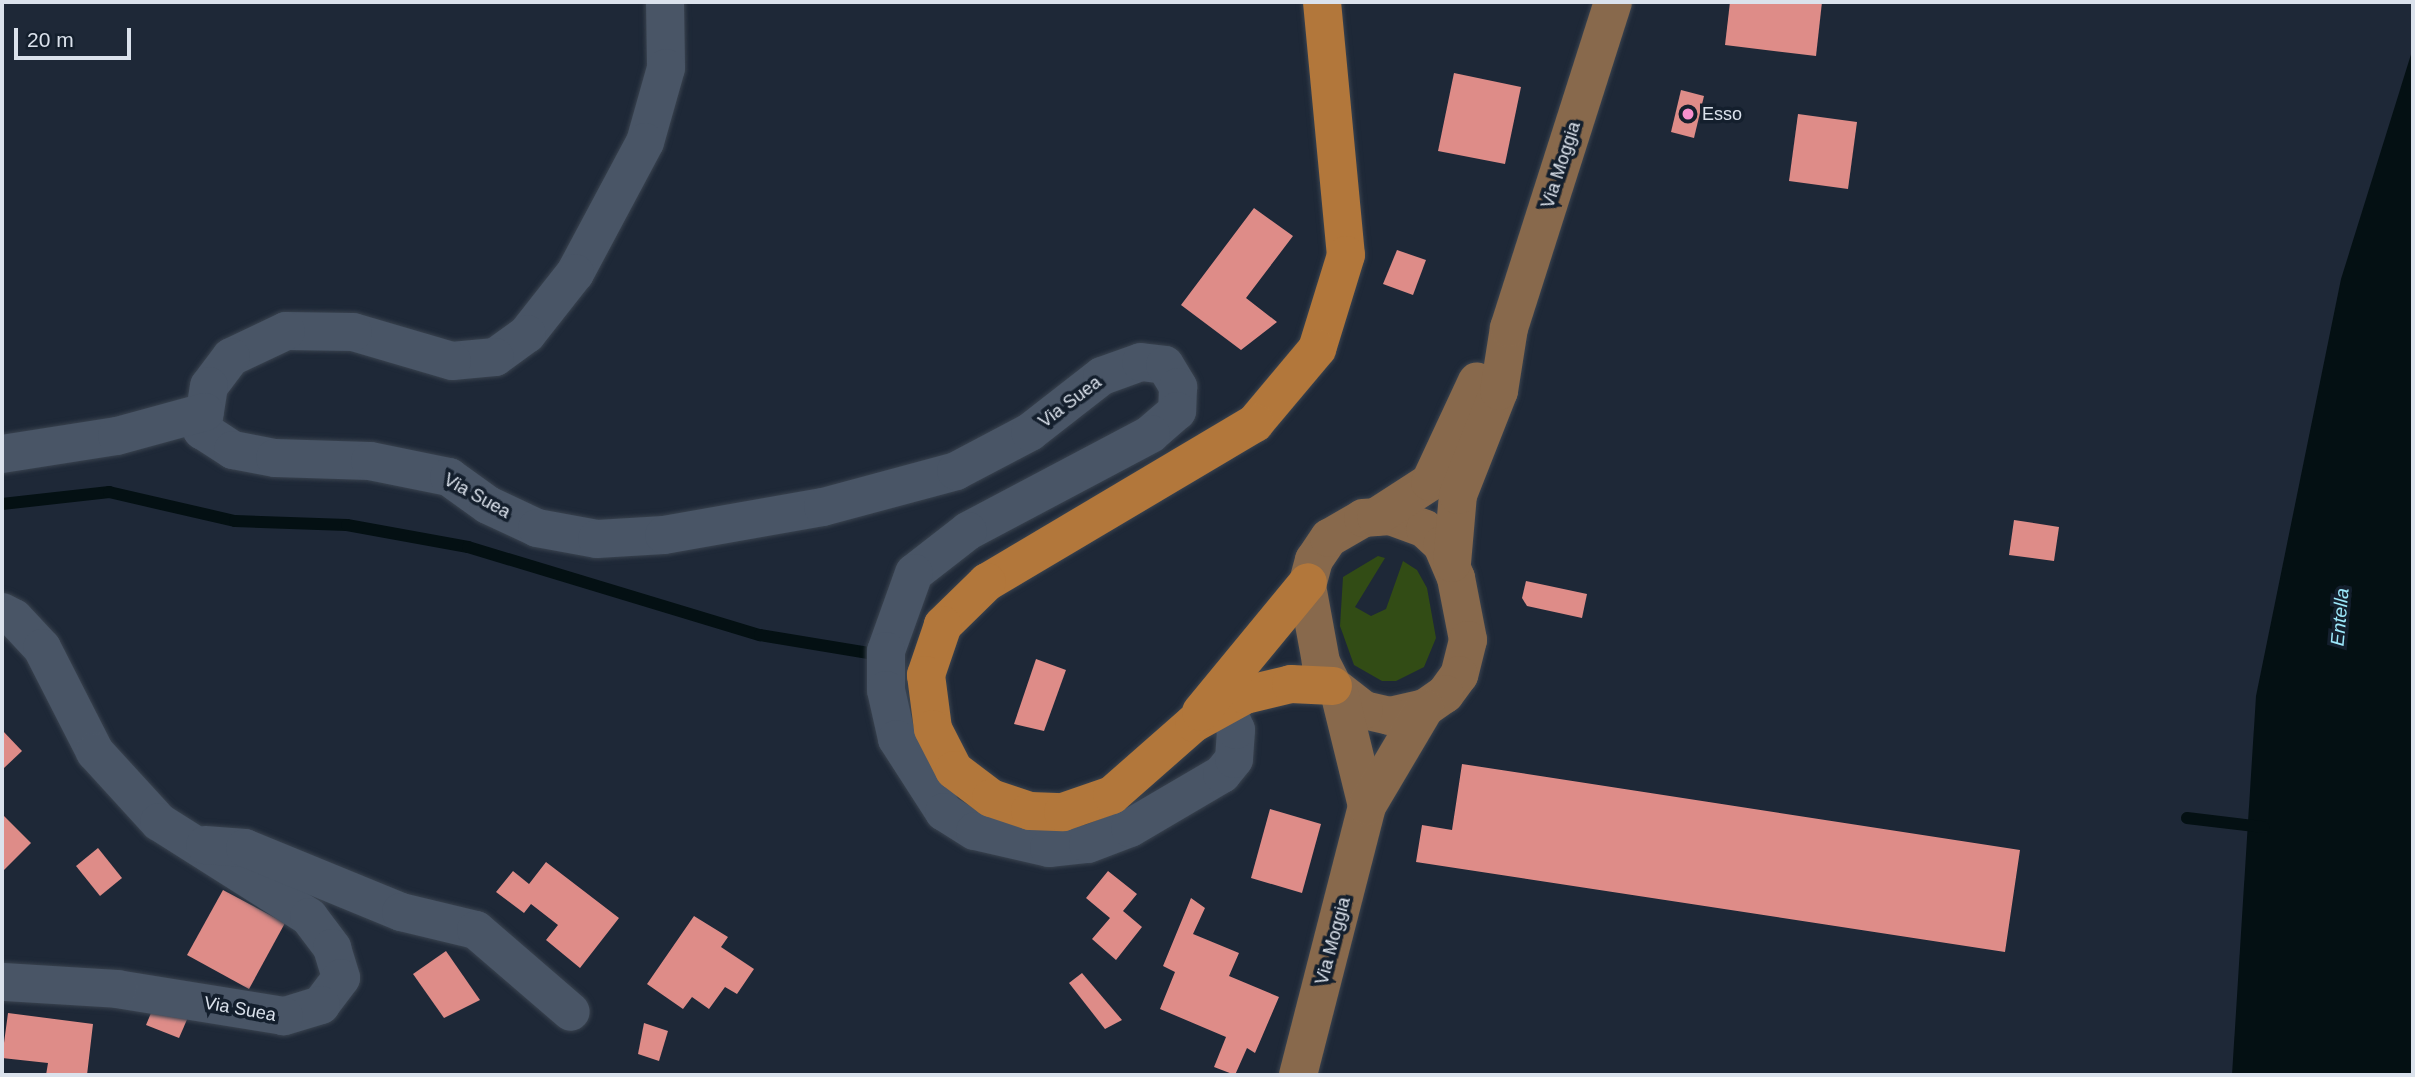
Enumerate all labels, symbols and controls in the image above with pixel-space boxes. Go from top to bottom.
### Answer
scale bar [18,14,135,58]
text: 20 m [27,28,74,51]
place label: Esso [1702,103,1742,125]
marker: Esso [1680,106,1696,122]
street label: Via Moggia [1537,119,1585,211]
street label: Via Suea [1034,371,1106,433]
street label: Via Suea [440,469,514,523]
water label: Entella [2326,587,2354,647]
street label: Via Moggia [1311,895,1355,987]
street label: Via Suea [202,992,278,1026]

